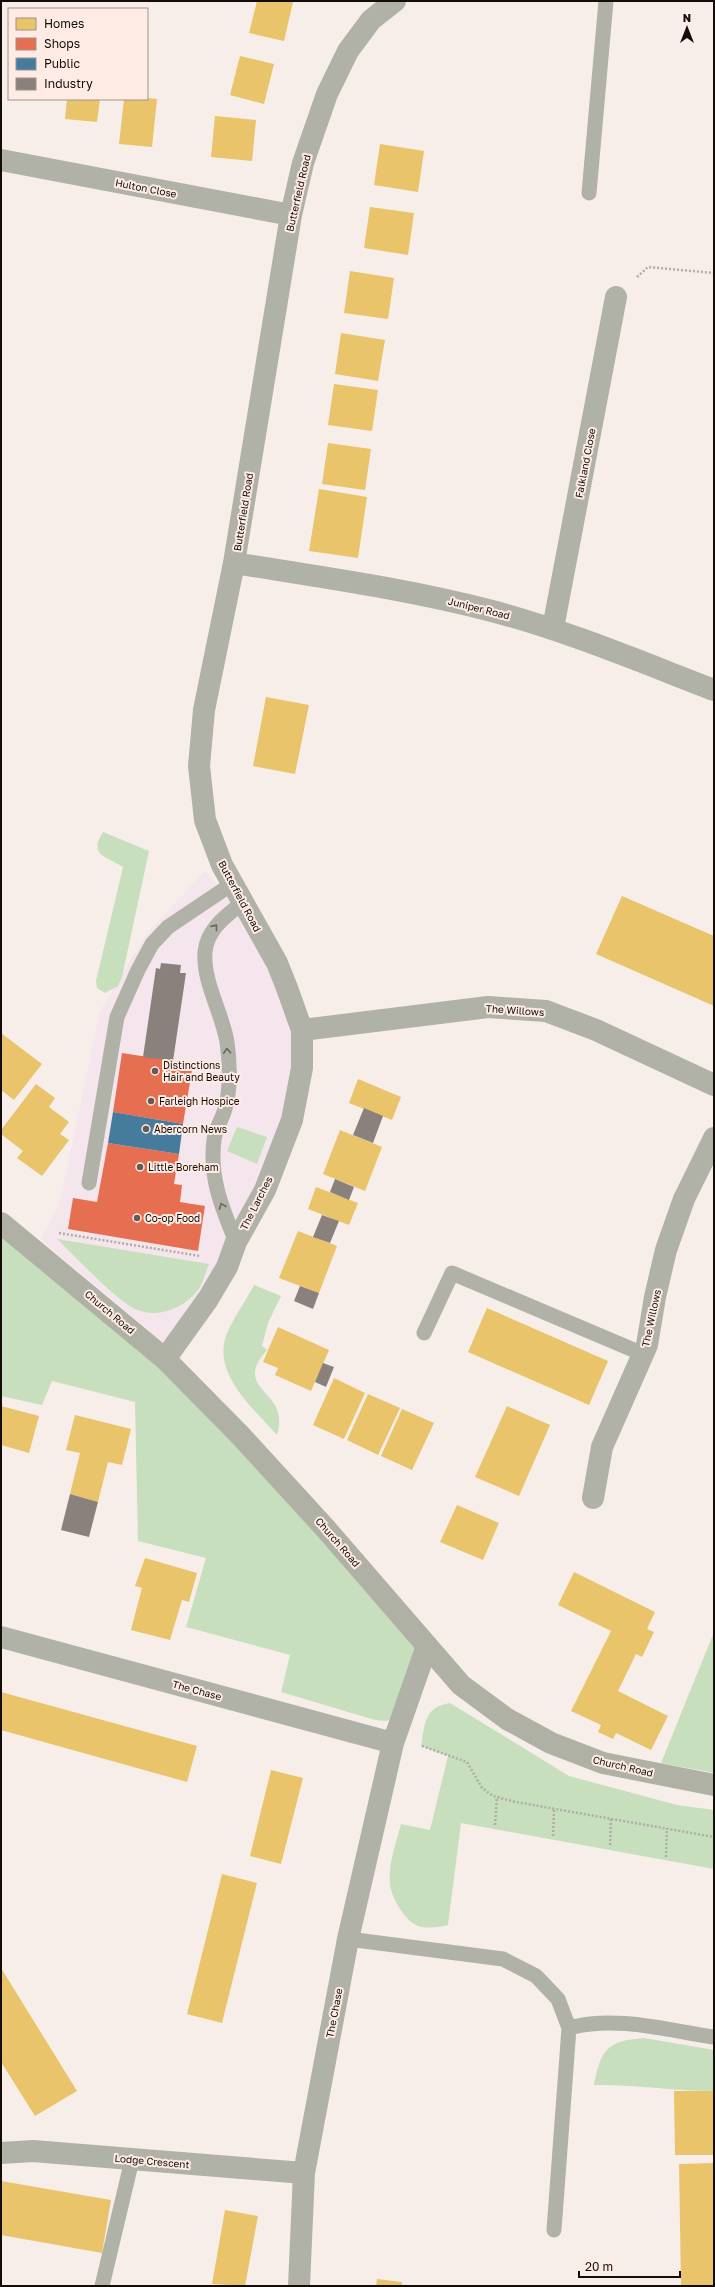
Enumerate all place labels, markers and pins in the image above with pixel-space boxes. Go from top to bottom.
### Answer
place label: Distinctions Hair and Beauty [163,1059,240,1083]
marker: Distinctions Hair and Beauty [150,1066,160,1076]
place label: Farleigh Hospice [159,1095,240,1107]
marker: Farleigh Hospice [146,1096,156,1106]
place label: Abercorn News [154,1123,227,1135]
marker: Abercorn News [141,1124,151,1134]
place label: Little Boreham [148,1161,219,1173]
marker: Little Boreham [135,1162,145,1172]
place label: Co-op Food [145,1212,200,1224]
marker: Co-op Food [132,1213,142,1223]

